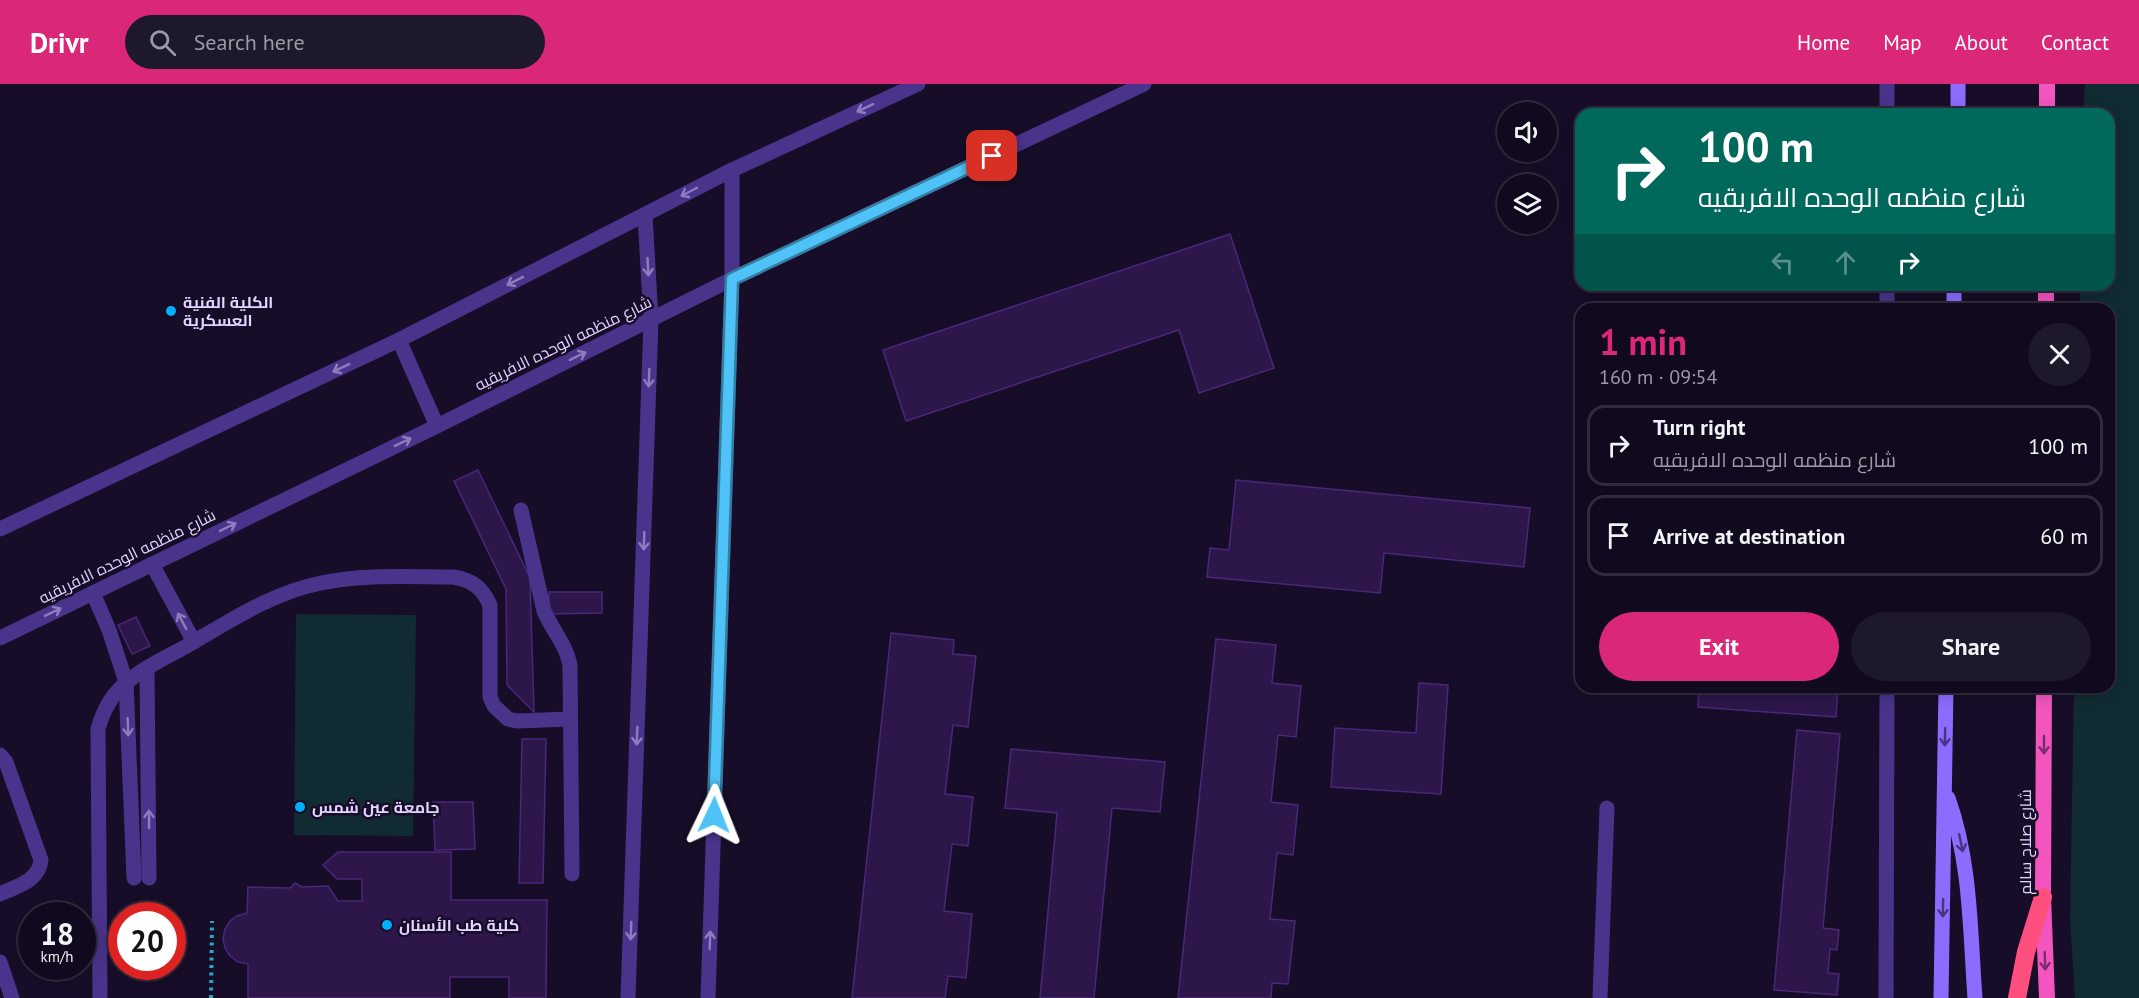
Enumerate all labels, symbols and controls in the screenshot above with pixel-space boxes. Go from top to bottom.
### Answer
search box [125,15,545,69]
text: Drivr [30,24,89,61]
icon: search [146,26,179,59]
text: Search here [194,28,305,56]
text: Home [1797,29,1850,56]
text: Map [1883,29,1922,56]
text: About [1955,29,2008,56]
text: Contact [2041,29,2109,56]
map controls [1497,102,1557,234]
button: sound [1497,102,1557,162]
one-way arrow [857,103,875,115]
text: 100 m [1698,119,1814,174]
pin [966,130,1017,181]
icon: right [1599,132,1677,210]
icon: arrive [975,139,1008,172]
button: layers [1497,174,1557,234]
text: شارع منظمه الوحده الافريقيه [1698,180,2026,214]
one-way arrow [681,186,698,198]
icon: left [1766,246,1799,279]
icon: ahead [1829,246,1862,279]
icon: right [1892,246,1925,279]
one-way arrow [643,257,654,277]
one-way arrow [507,276,525,287]
street label: شارع منظمه الوحده الافريقيه [471,291,656,396]
place label: الكلية الفنية العسكرية [183,292,273,330]
marker: الكلية الفنية العسكرية [164,304,178,318]
text: 1 min [1599,318,1687,365]
button: close [2028,323,2091,386]
one-way arrow [569,350,587,361]
one-way arrow [332,362,350,374]
text: 160 m · 09:54 [1599,364,1717,390]
one-way arrow [644,368,655,388]
text: Turn right [1653,413,1745,441]
icon: right [1602,429,1635,462]
text: 100 m [2028,432,2088,460]
one-way arrow [394,436,412,448]
text: شارع منظمه الوحده الافريقيه [1653,447,1896,473]
street label: شارع منظمه الوحده الافريقيه [35,504,220,609]
icon: arrive [1602,519,1635,552]
one-way arrow [219,521,237,533]
text: Arrive at destination [1653,522,1845,550]
text: 60 m [2040,522,2088,550]
one-way arrow [638,531,650,551]
one-way arrow [43,606,61,618]
button: Exit [1599,612,1839,681]
button: Share [1851,612,2091,681]
one-way arrow [176,613,188,630]
one-way arrow [122,717,134,737]
one-way arrow [632,726,643,746]
one-way arrow [1940,726,1951,746]
one-way arrow [2038,735,2050,755]
position arrow [682,783,746,847]
street label: شارع صلاح سالم [2015,789,2037,895]
place label: جامعة عين شمس [312,797,440,817]
marker: جامعة عين شمس [293,800,307,814]
one-way arrow [143,810,154,830]
one-way arrow [1956,833,1967,852]
one-way arrow [1937,898,1949,918]
speed limit sign: 20 [108,902,186,980]
text: 18 [40,914,74,953]
place label: كلية طب الأسنان [399,915,519,935]
marker: كلية طب الأسنان [380,918,394,932]
one-way arrow [625,921,636,941]
one-way arrow [704,930,715,950]
text: km/h [41,947,73,966]
one-way arrow [2040,951,2051,971]

